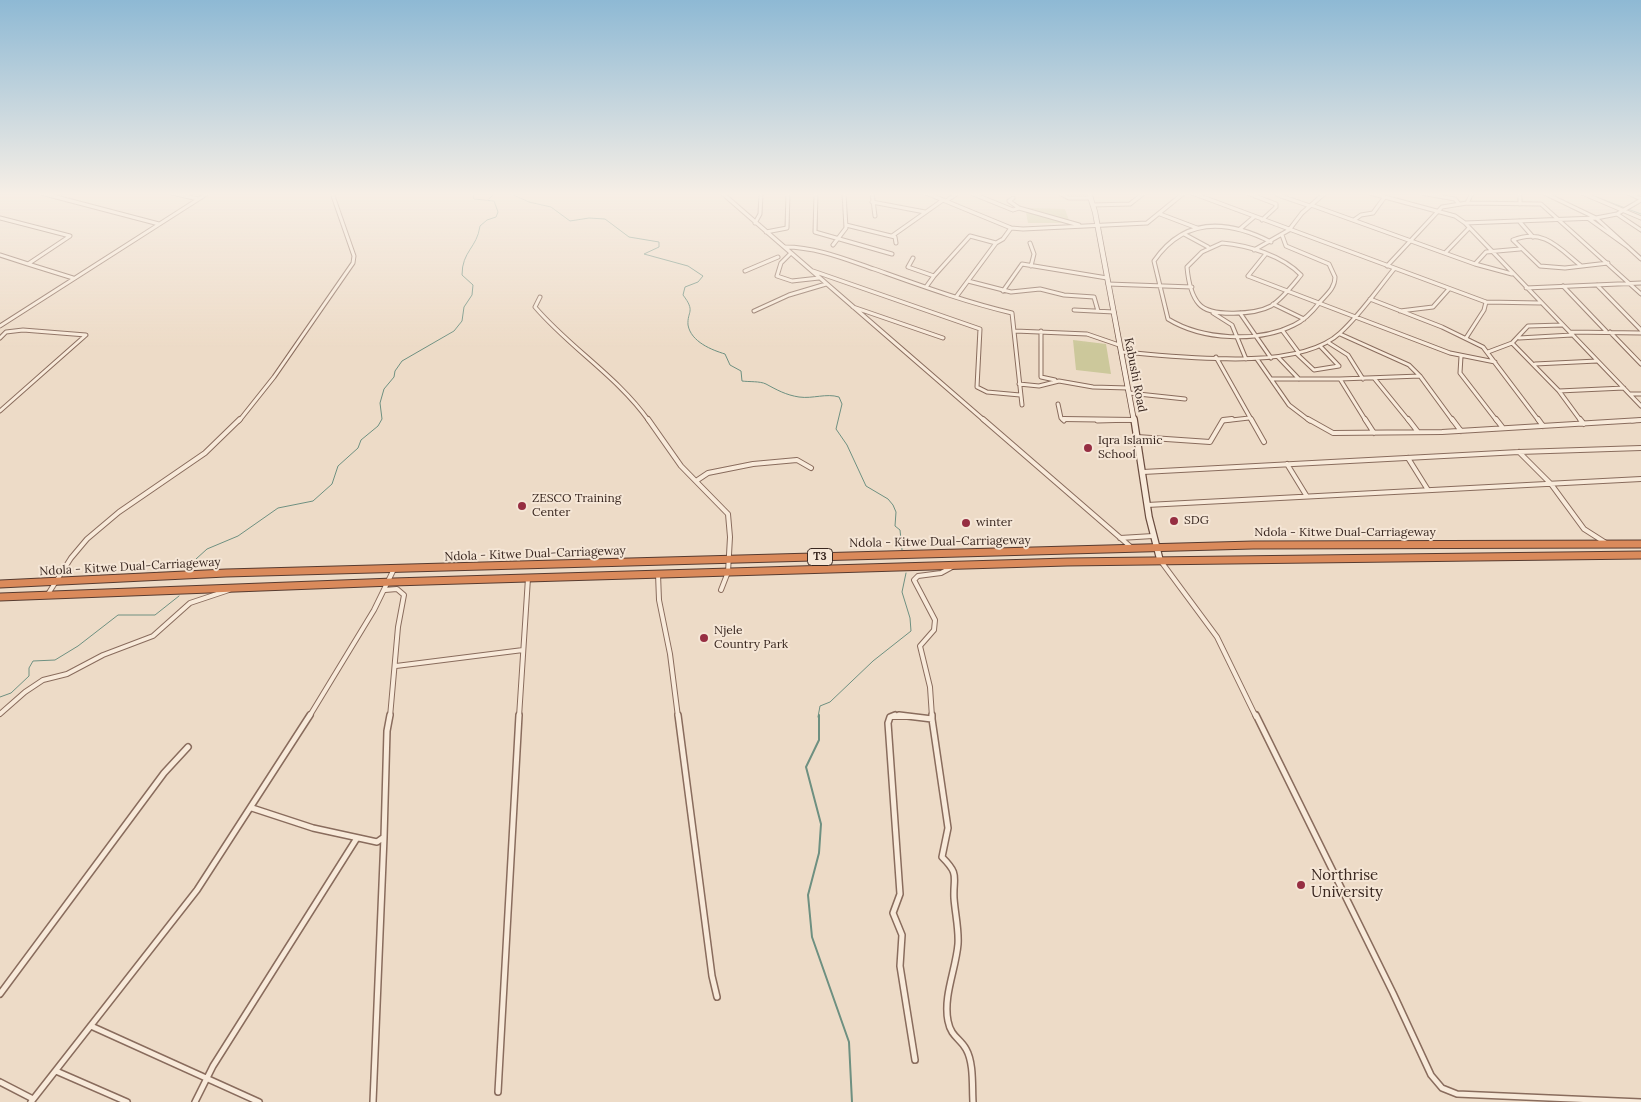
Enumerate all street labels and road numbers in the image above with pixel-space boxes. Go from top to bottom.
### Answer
street label: Kabushi Road [1121,336,1149,414]
street label: Ndola - Kitwe Dual-Carriageway [1254,526,1436,540]
street label: Ndola - Kitwe Dual-Carriageway [849,533,1031,551]
street label: Ndola - Kitwe Dual-Carriageway [444,544,626,564]
road number: T3 [808,548,832,566]
street label: Ndola - Kitwe Dual-Carriageway [39,555,221,579]

